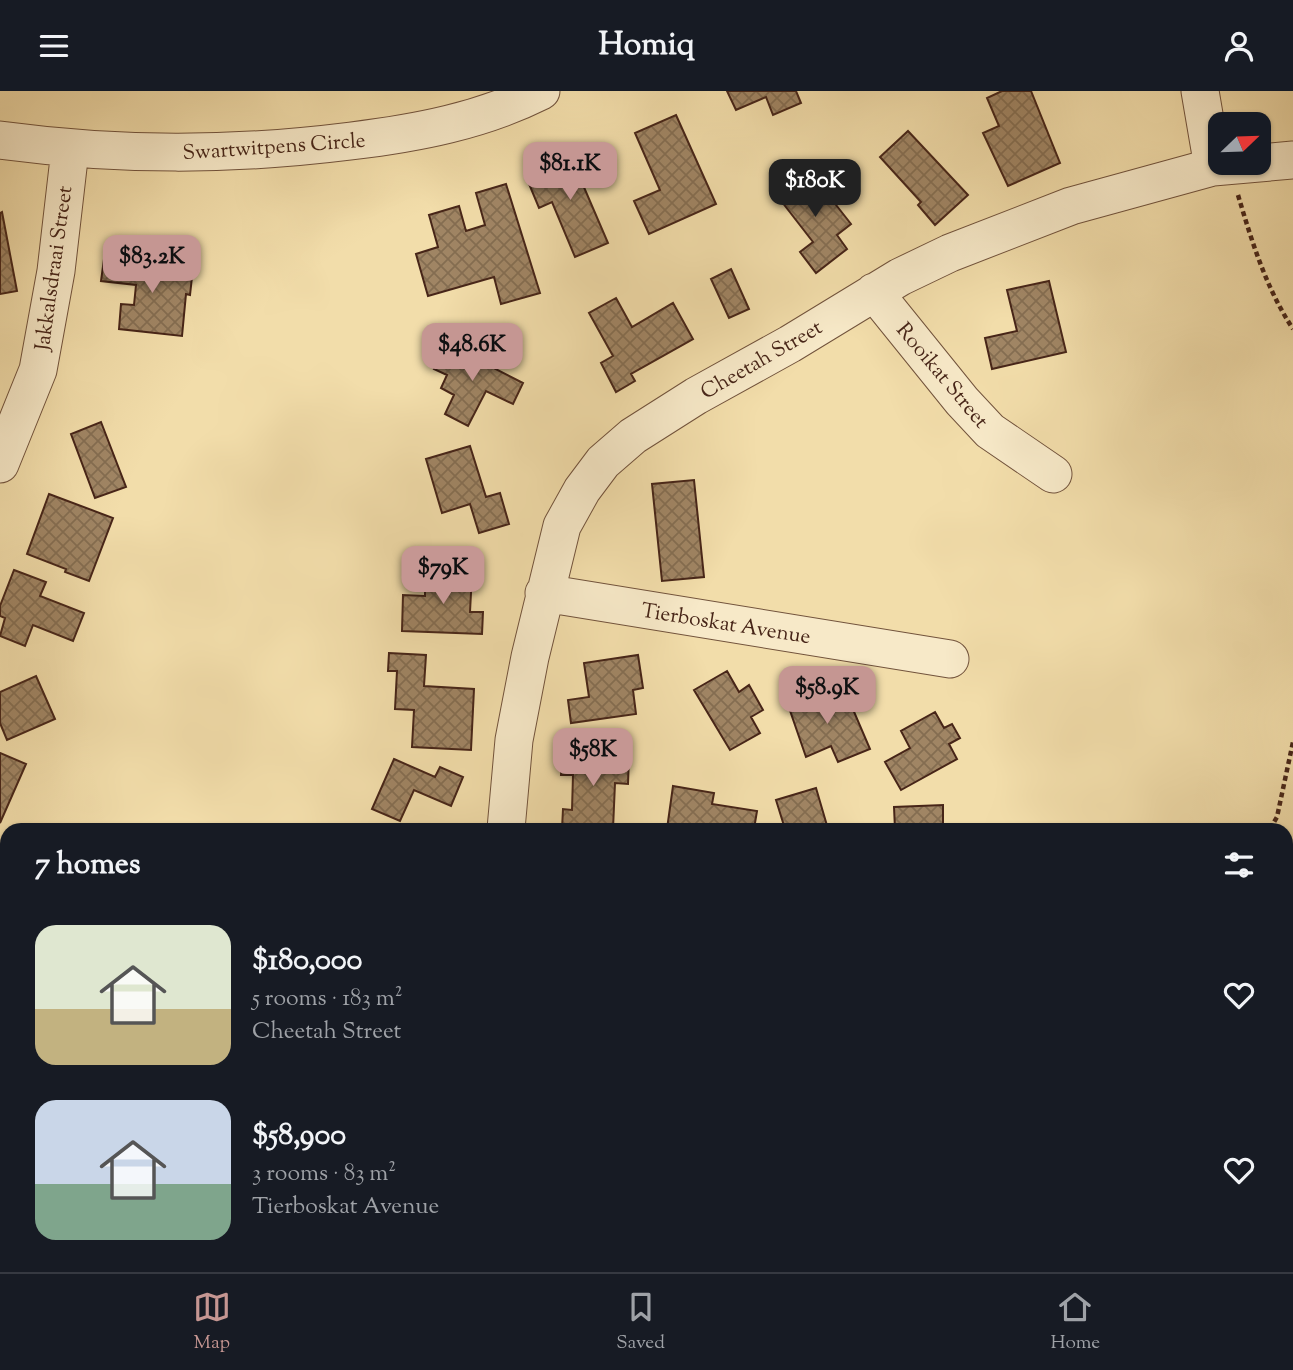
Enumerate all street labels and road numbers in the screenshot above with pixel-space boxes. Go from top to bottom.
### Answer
street label: Swartwitpens Circle [182,127,367,169]
street label: Jakkalsdraai Street [28,184,81,354]
street label: Cheetah Street [695,314,829,408]
street label: Rooikat Street [888,317,995,436]
street label: Tierboskat Avenue [639,597,812,653]

